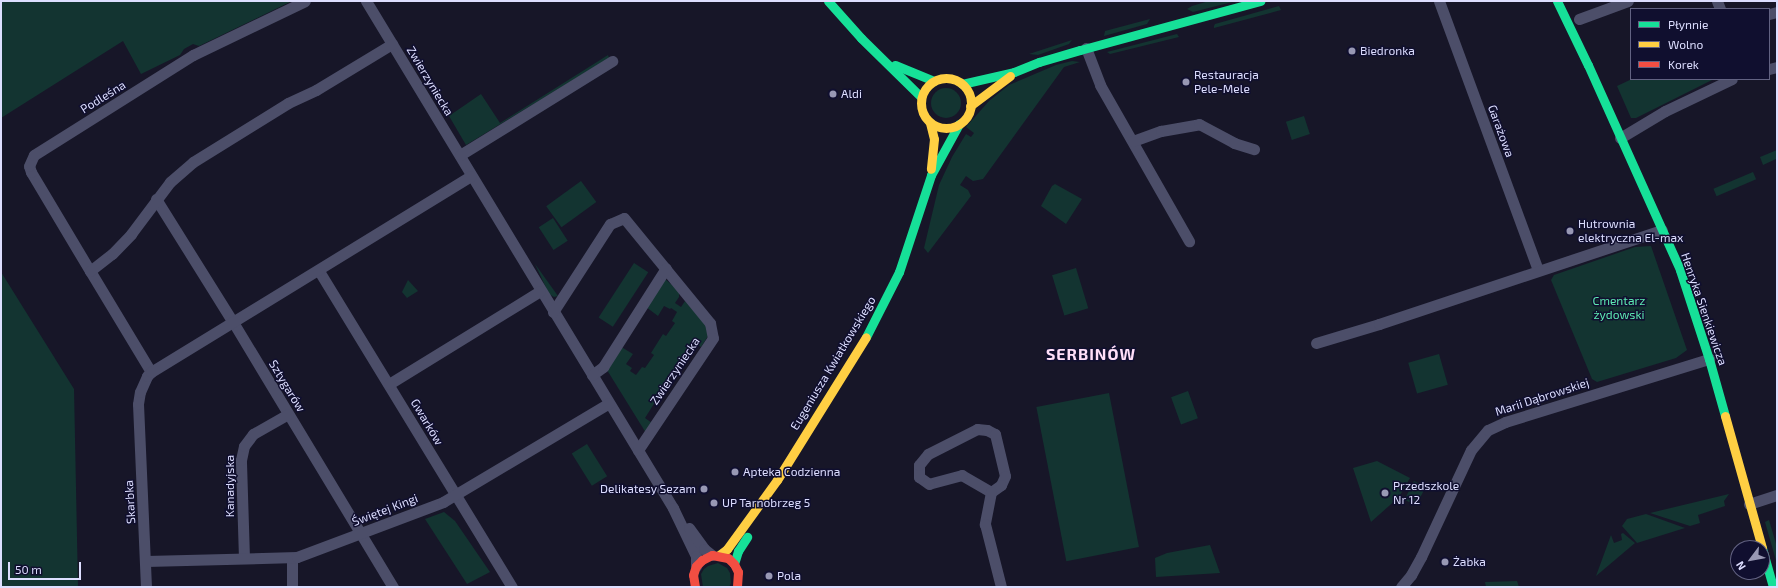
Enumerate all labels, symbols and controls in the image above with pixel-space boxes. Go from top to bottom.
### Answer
legend [1630,8,1770,80]
text: Płynnie [1668,17,1708,31]
text: Wolno [1668,37,1703,51]
street label: Zwierzyniecka [404,44,456,118]
place label: Biedronka [1360,44,1415,58]
marker: Biedronka [1347,46,1357,56]
text: Korek [1668,57,1699,71]
place label: Restauracja Pele-Mele [1194,68,1259,96]
marker: Restauracja Pele-Mele [1181,77,1191,87]
street label: Podleśna [78,78,128,116]
place label: Aldi [841,87,862,101]
marker: Aldi [828,89,838,99]
street label: Garażowa [1485,103,1517,159]
place label: Hutrownia elektryczna El-max [1578,217,1683,245]
marker: Hutrownia elektryczna El-max [1565,226,1575,236]
street label: Henryka Sienkiewicza [1678,251,1730,367]
street label: Eugeniusza Kwiatkowskiego [787,294,879,432]
park label: Cmentarz żydowski [1593,294,1645,322]
street label: Zwierzyniecka [647,335,703,407]
district label: SERBINÓW [1046,344,1136,364]
street label: Sztygarów [266,357,308,415]
street label: Marii Dąbrowskiej [1493,375,1591,419]
street label: Gwarków [408,396,446,448]
street label: Kanadyjska [223,455,237,517]
place label: Apteka Codzienna [743,465,840,479]
marker: Apteka Codzienna [730,467,740,477]
place label: Przedszkole Nr 12 [1393,479,1459,507]
street label: Skarbka [122,480,138,524]
place label: Delikatesy Sezam [600,482,696,496]
marker: Delikatesy Sezam [699,484,709,494]
marker: Przedszkole Nr 12 [1380,488,1390,498]
street label: Świętej Kingi [350,491,420,529]
place label: UP Tarnobrzeg 5 [722,496,811,510]
marker: UP Tarnobrzeg 5 [709,498,719,508]
north arrow [1730,540,1770,580]
scale bar [10,554,83,580]
place label: Żabka [1453,555,1486,569]
marker: Żabka [1440,557,1450,567]
text: N [1733,559,1748,573]
text: 50 m [15,562,42,576]
place label: Pola [777,569,801,583]
marker: Pola [764,571,774,581]

